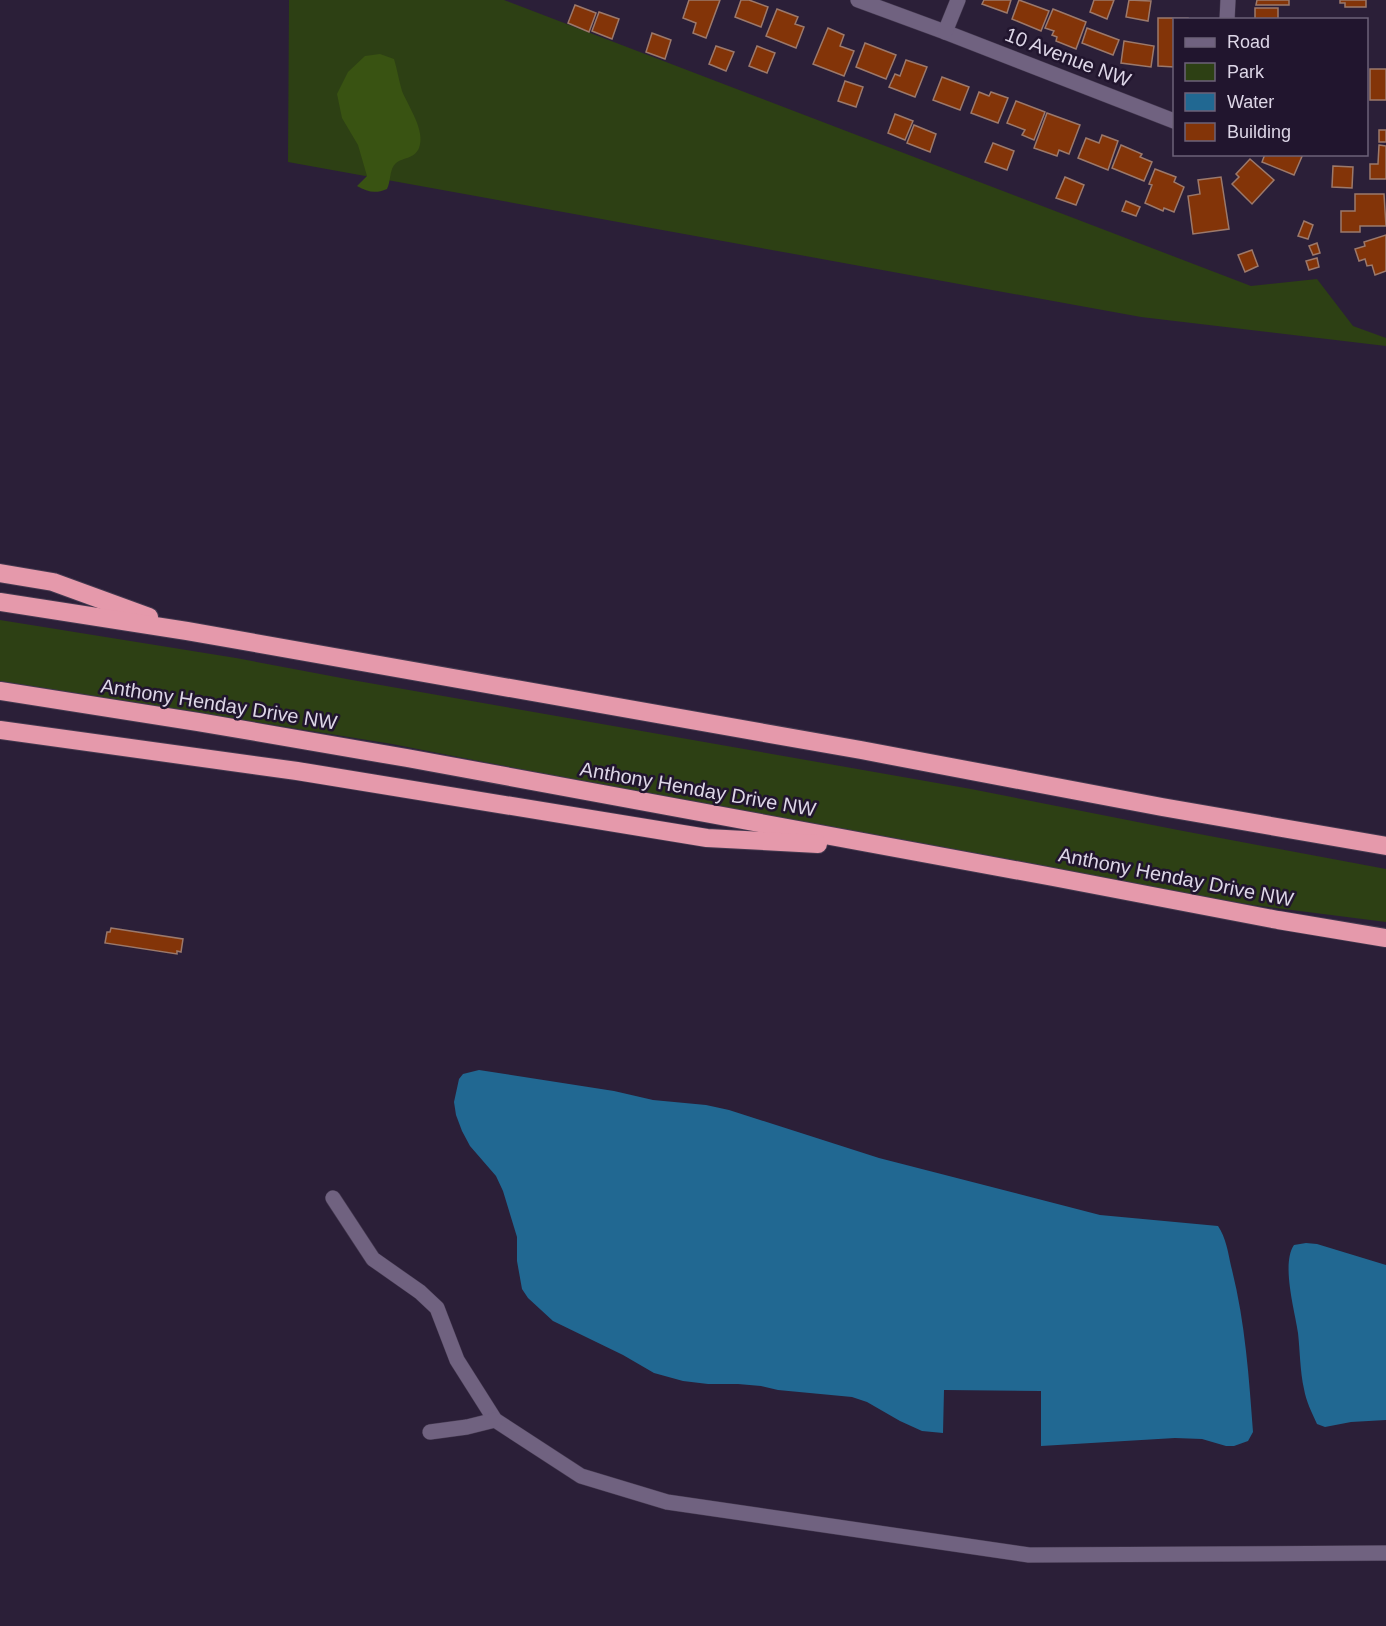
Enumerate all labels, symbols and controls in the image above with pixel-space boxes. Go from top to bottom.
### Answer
legend [1173,18,1368,156]
street label: 10 Avenue NW [1002,23,1134,91]
text: Road [1227,32,1270,52]
text: Park [1227,62,1265,82]
text: Water [1227,92,1274,112]
text: Building [1227,122,1291,142]
street label: Anthony Henday Drive NW [99,674,339,734]
street label: Anthony Henday Drive NW [578,757,818,821]
street label: Anthony Henday Drive NW [1057,843,1296,911]

